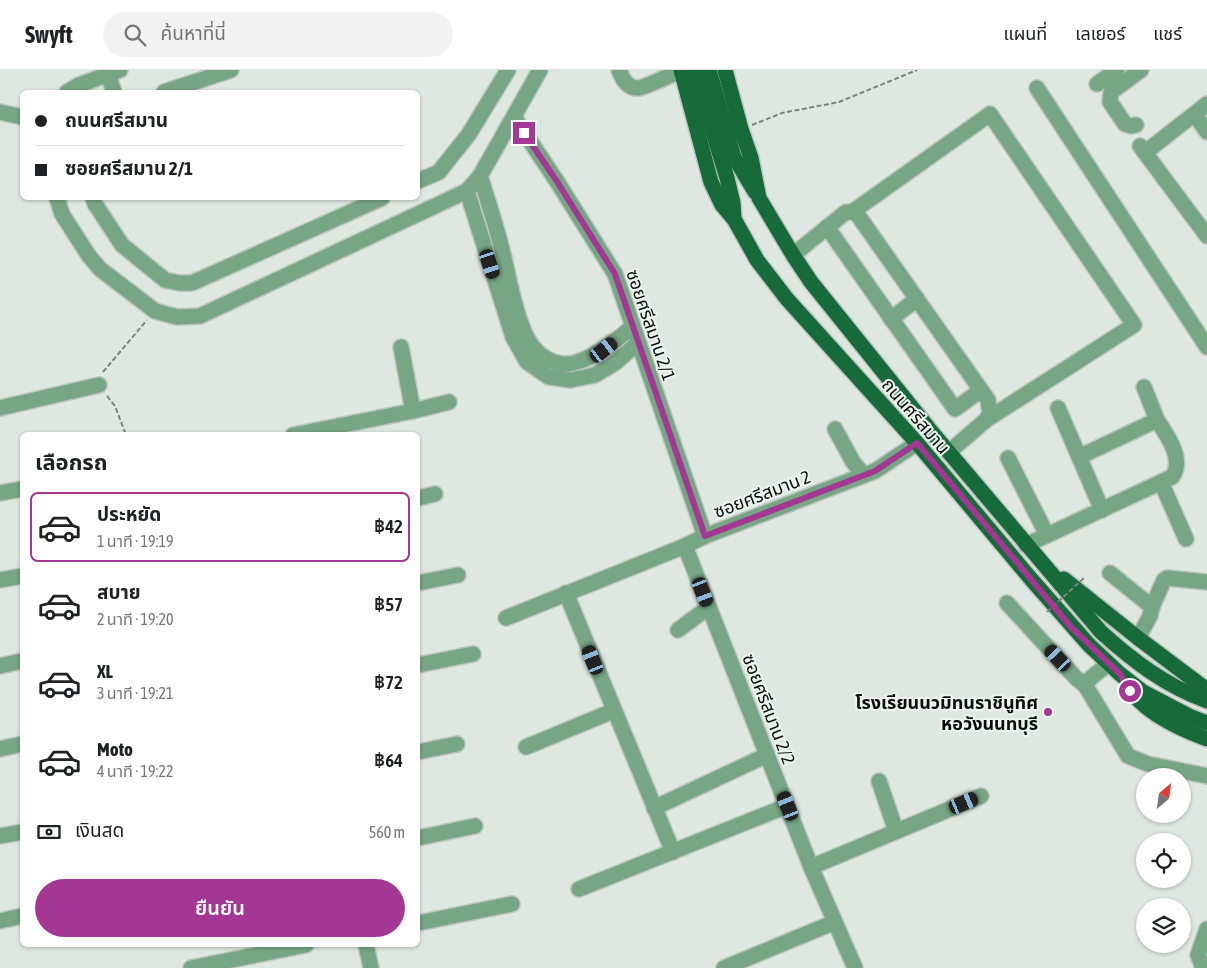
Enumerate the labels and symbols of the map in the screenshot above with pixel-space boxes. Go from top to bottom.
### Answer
route end [513,122,535,144]
car [478,247,501,281]
street label: ซอยศรีสมาน 2/1 [622,267,680,383]
car [587,335,620,365]
street label: ถนนศรีสมาน [878,374,954,458]
street label: ซอยศรีสมาน 2 [711,466,813,522]
car [690,575,715,609]
car [1042,642,1073,674]
car [580,643,605,677]
street label: ซอยศรีสมาน 2/2 [738,651,800,767]
route start [1119,680,1141,702]
place label: โรงเรียนนวมิทนราชินูทิศ หอวังนนทบุรี [855,692,1038,735]
marker: โรงเรียนนวมิทนราชินูทิศ หอวังนนทบุรี [1042,706,1054,718]
north arrow [1136,768,1191,822]
car [775,789,800,823]
car [947,790,980,816]

